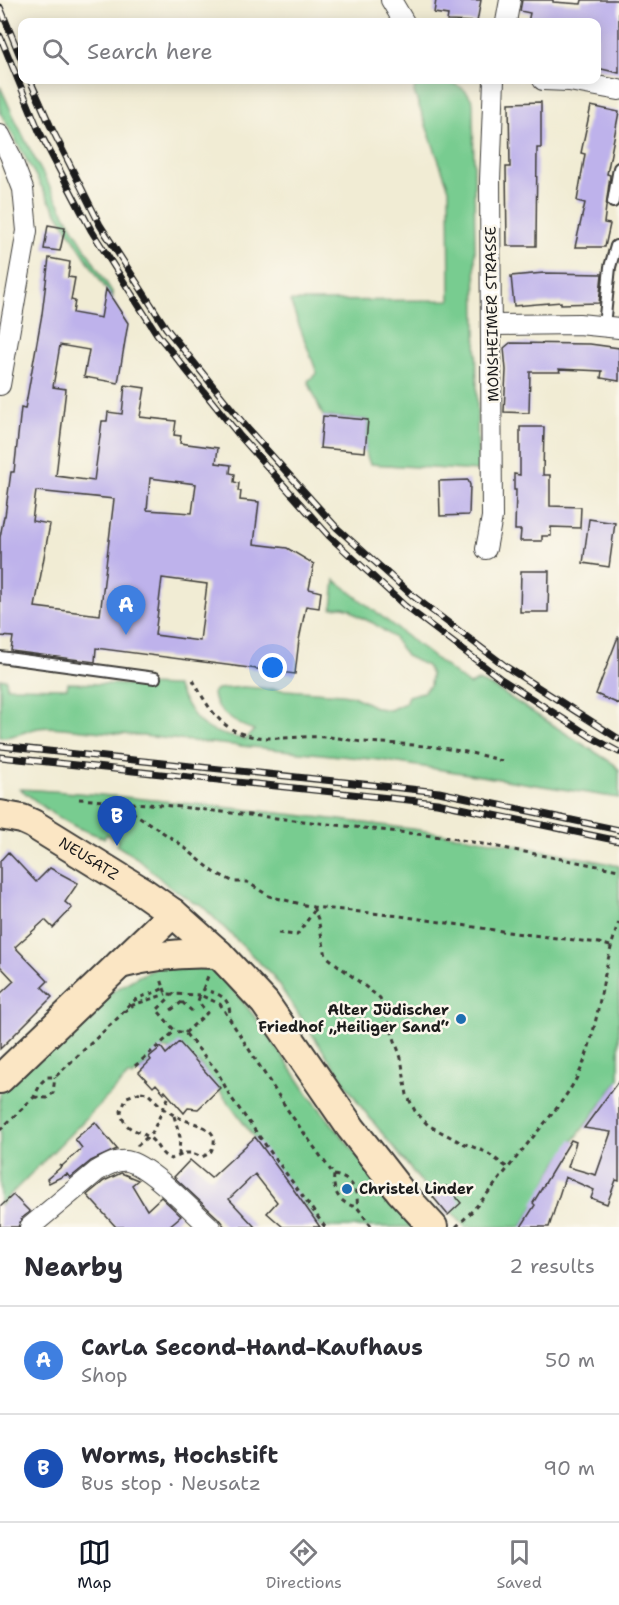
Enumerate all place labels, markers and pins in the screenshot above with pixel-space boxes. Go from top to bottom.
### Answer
pin: A [106,586,146,635]
pin: B [98,796,136,846]
place label: Alter Jüdischer Friedhof „Heiliger Sand“ [258,1000,449,1037]
marker: Alter Jüdischer Friedhof „Heiliger Sand“ [454,1012,468,1026]
place label: Christel Linder [359,1179,474,1199]
marker: Christel Linder [340,1182,354,1196]

